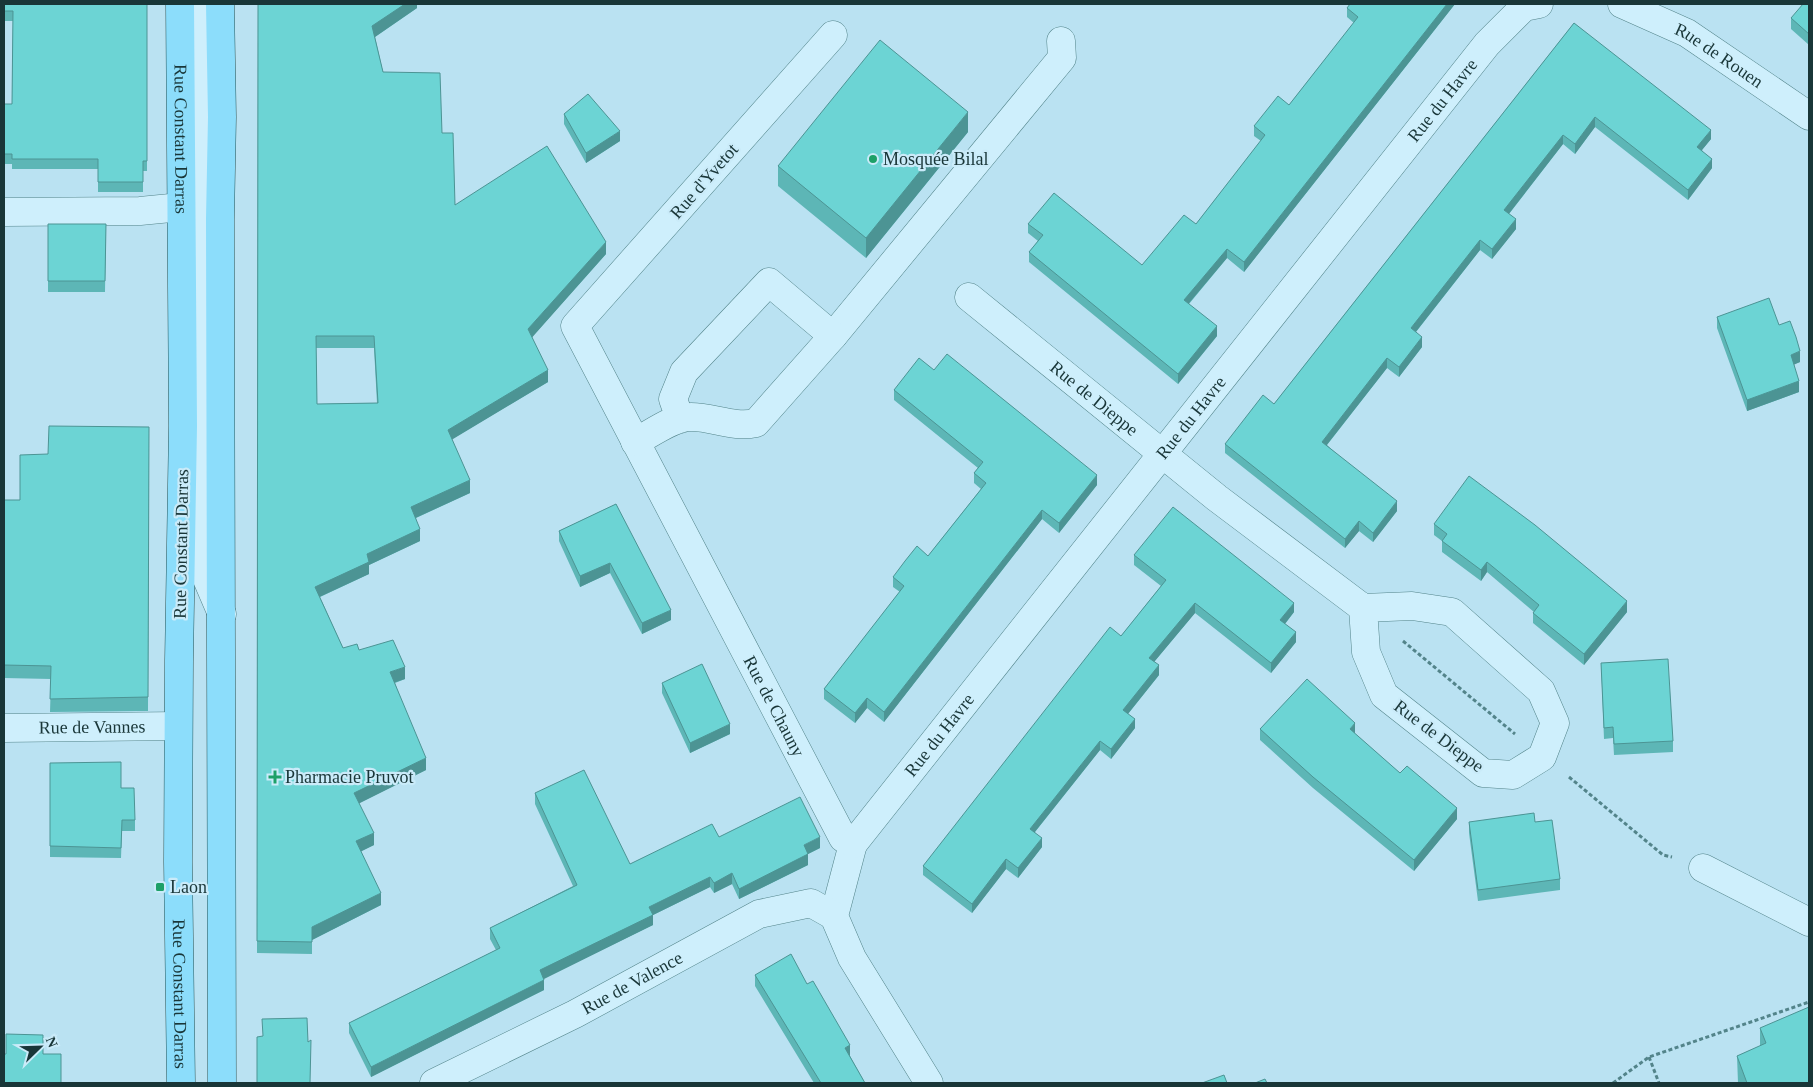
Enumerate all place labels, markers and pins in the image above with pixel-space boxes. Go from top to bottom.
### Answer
place label: Mosquée Bilal [883,149,989,169]
marker: Mosquée Bilal [867,153,879,165]
place label: Pharmacie Pruvot [285,767,413,787]
marker: Pharmacie Pruvot [269,771,281,783]
place label: Laon [170,877,207,897]
marker: Laon [154,881,166,893]

